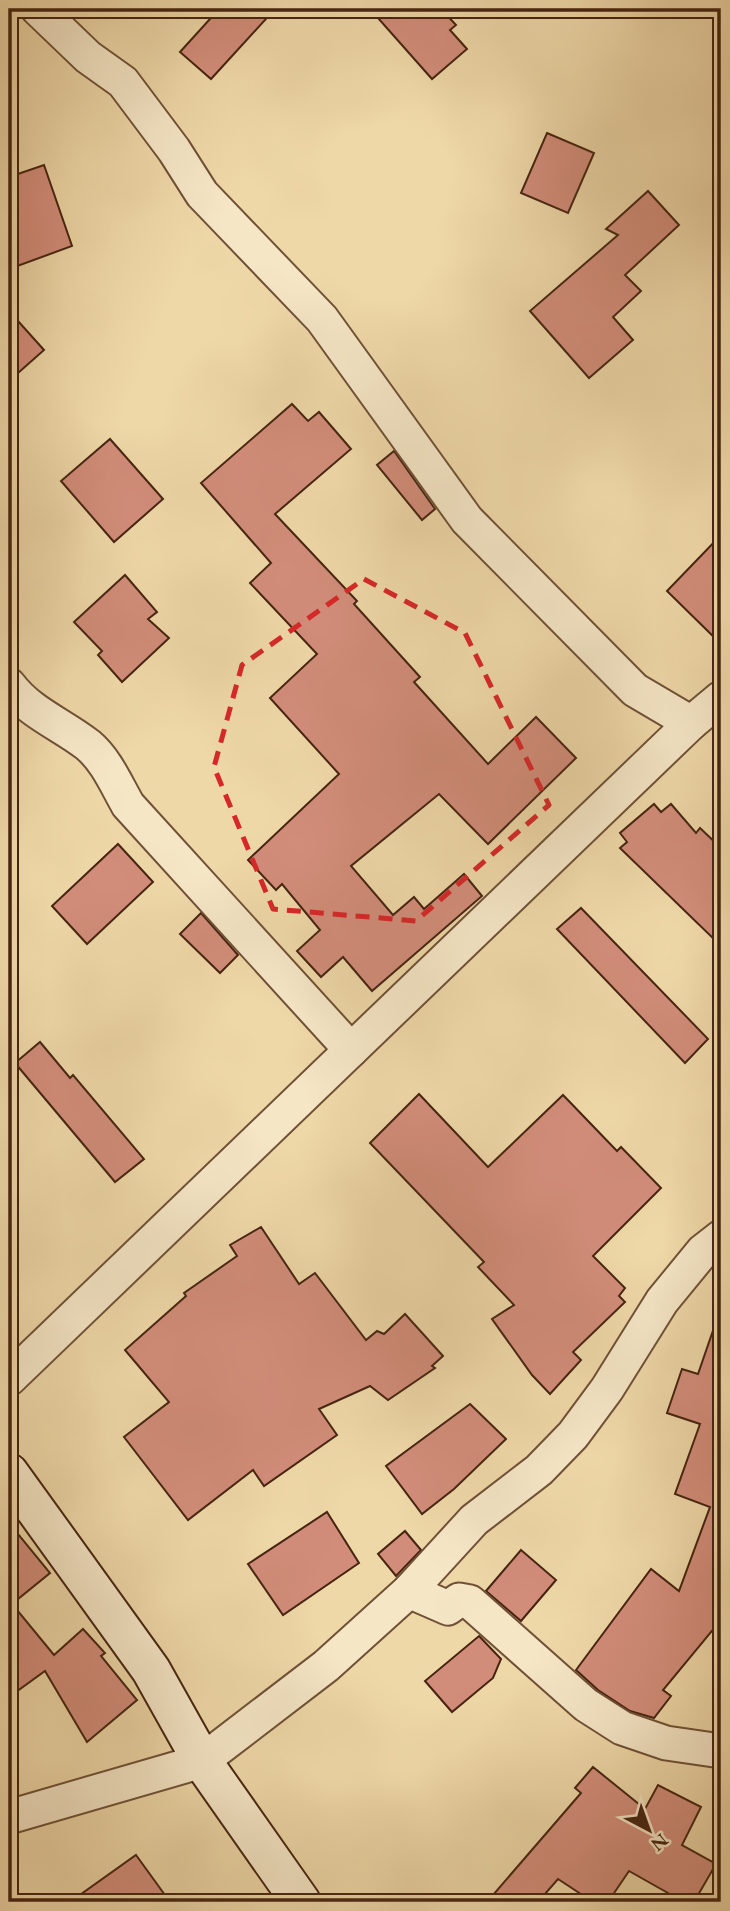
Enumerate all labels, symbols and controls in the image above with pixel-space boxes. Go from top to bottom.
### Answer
north arrow [614,1796,684,1866]
text: N [645,1828,674,1857]

